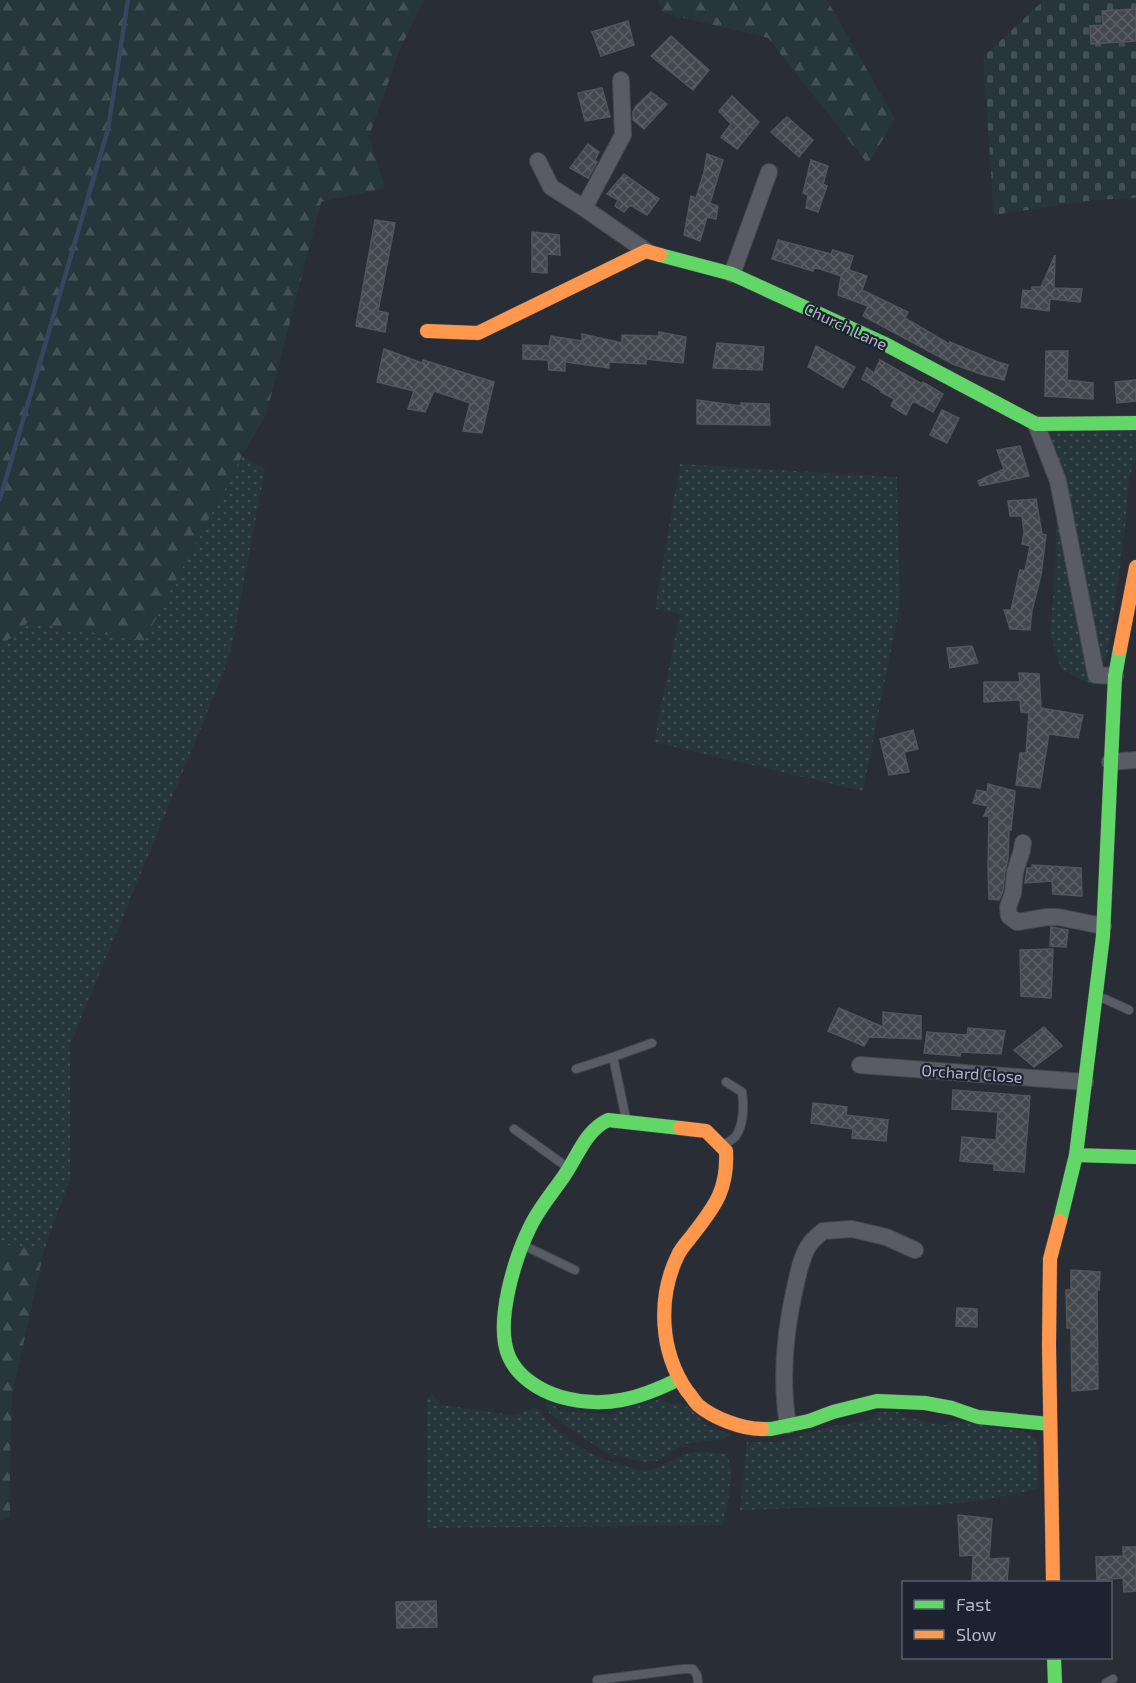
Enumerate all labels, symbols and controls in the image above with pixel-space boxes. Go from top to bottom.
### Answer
street label: Church Lane [801,299,891,353]
street label: Orchard Close [921,1060,1023,1086]
legend [902,1581,1112,1659]
text: Fast [956,1593,991,1615]
text: Slow [956,1623,997,1645]

